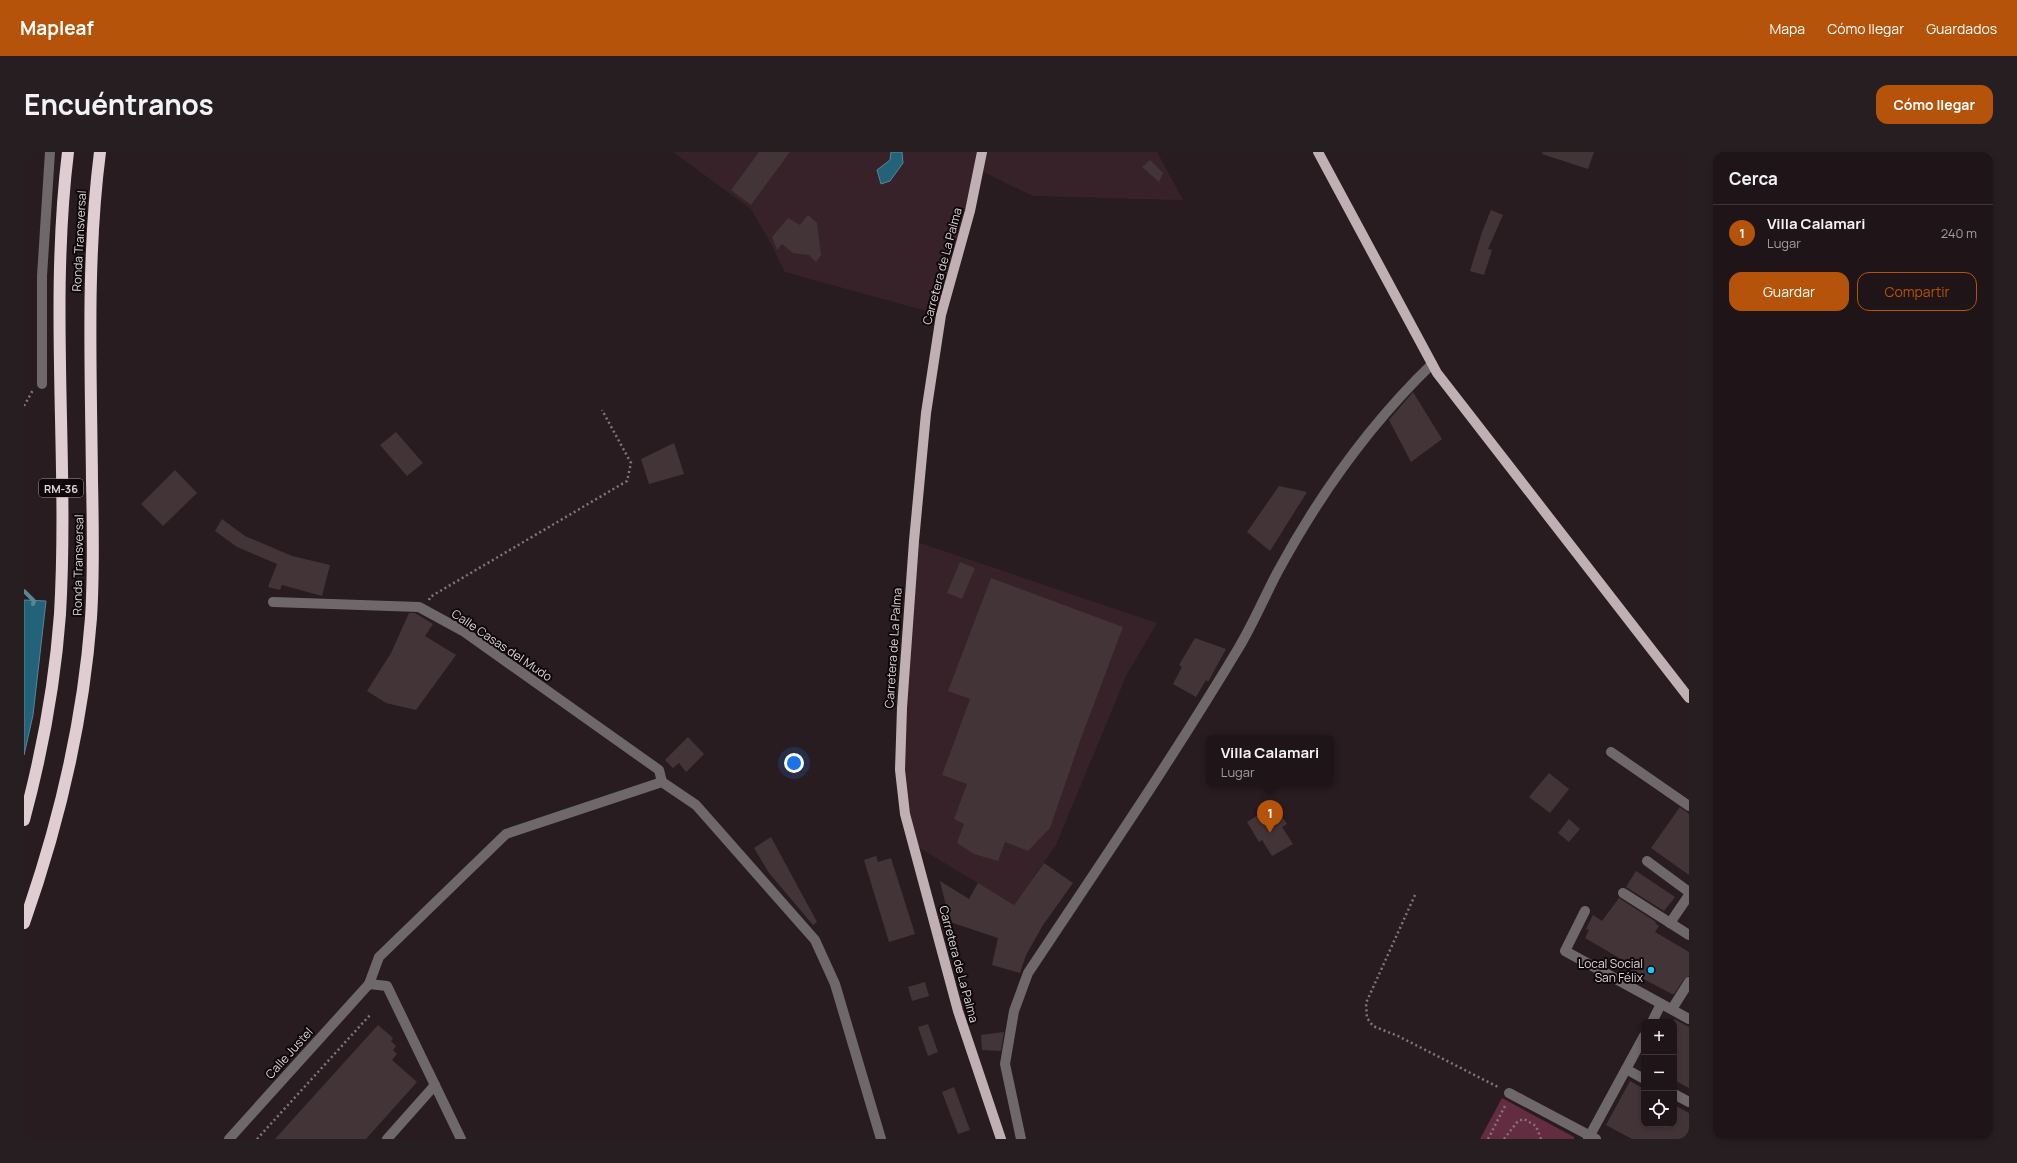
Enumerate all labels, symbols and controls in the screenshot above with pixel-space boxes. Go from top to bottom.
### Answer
text: Mapleaf [20,15,94,41]
text: Mapa [1770,19,1805,38]
text: Cómo llegar [1827,19,1904,38]
text: Guardados [1926,19,1997,38]
text: Encuéntranos [24,85,214,123]
button: Cómo llegar [1876,85,1993,124]
text: Cerca [1729,167,1778,190]
street label: Ronda Transversal [68,190,90,292]
street label: Carretera de La Palma [918,206,966,326]
text: Villa Calamari [1767,213,1865,234]
text: 1 [1739,224,1745,242]
text: 240 m [1941,224,1977,242]
text: Lugar [1767,234,1801,252]
button: Guardar [1729,272,1849,311]
button: Compartir [1857,272,1977,311]
road number: RM-36 [39,479,83,497]
street label: Ronda Transversal [69,514,87,616]
street label: Carretera de La Palma [880,587,906,709]
street label: Calle Casas del Mudo [448,605,556,685]
popup [1206,735,1334,787]
text: Villa Calamari [1221,742,1319,763]
your location [784,753,804,773]
text: Lugar [1221,763,1255,781]
pin: 1 [1257,800,1283,833]
street label: Carretera de La Palma [935,904,983,1024]
place label: Local Social San Félix [1578,955,1644,986]
marker: Local Social San Félix [1646,965,1656,975]
map controls [1641,1019,1677,1127]
button: + [1641,1019,1677,1055]
street label: Calle Justel [261,1024,317,1082]
button: − [1641,1055,1677,1091]
button: locate [1641,1091,1677,1127]

